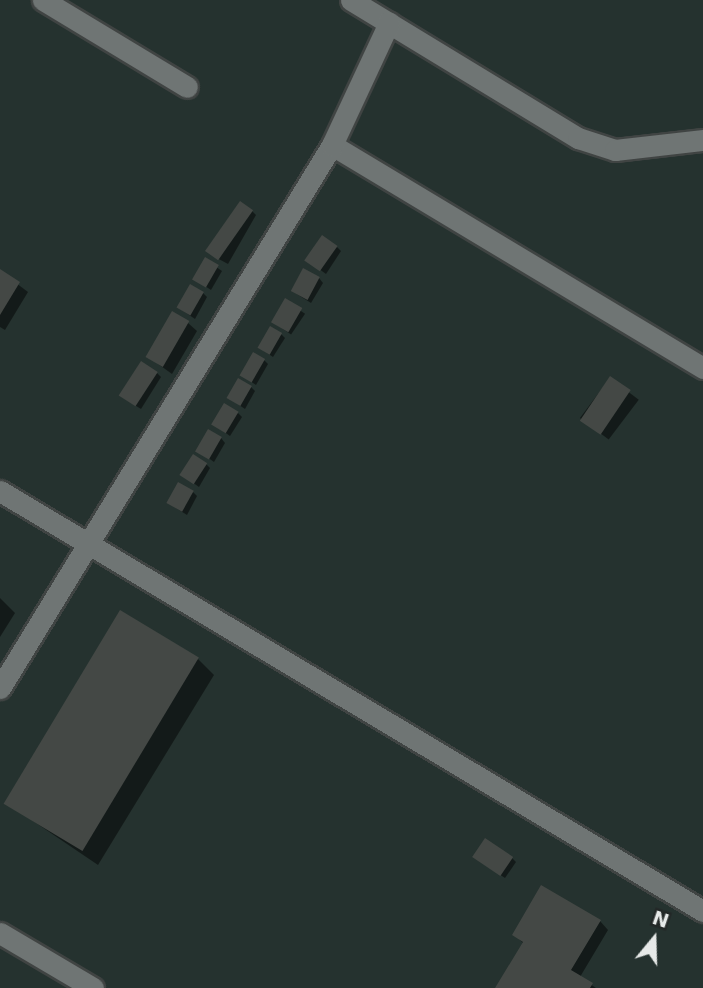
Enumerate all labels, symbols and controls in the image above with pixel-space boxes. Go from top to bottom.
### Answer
north arrow [619,904,689,974]
text: N [650,906,672,932]

